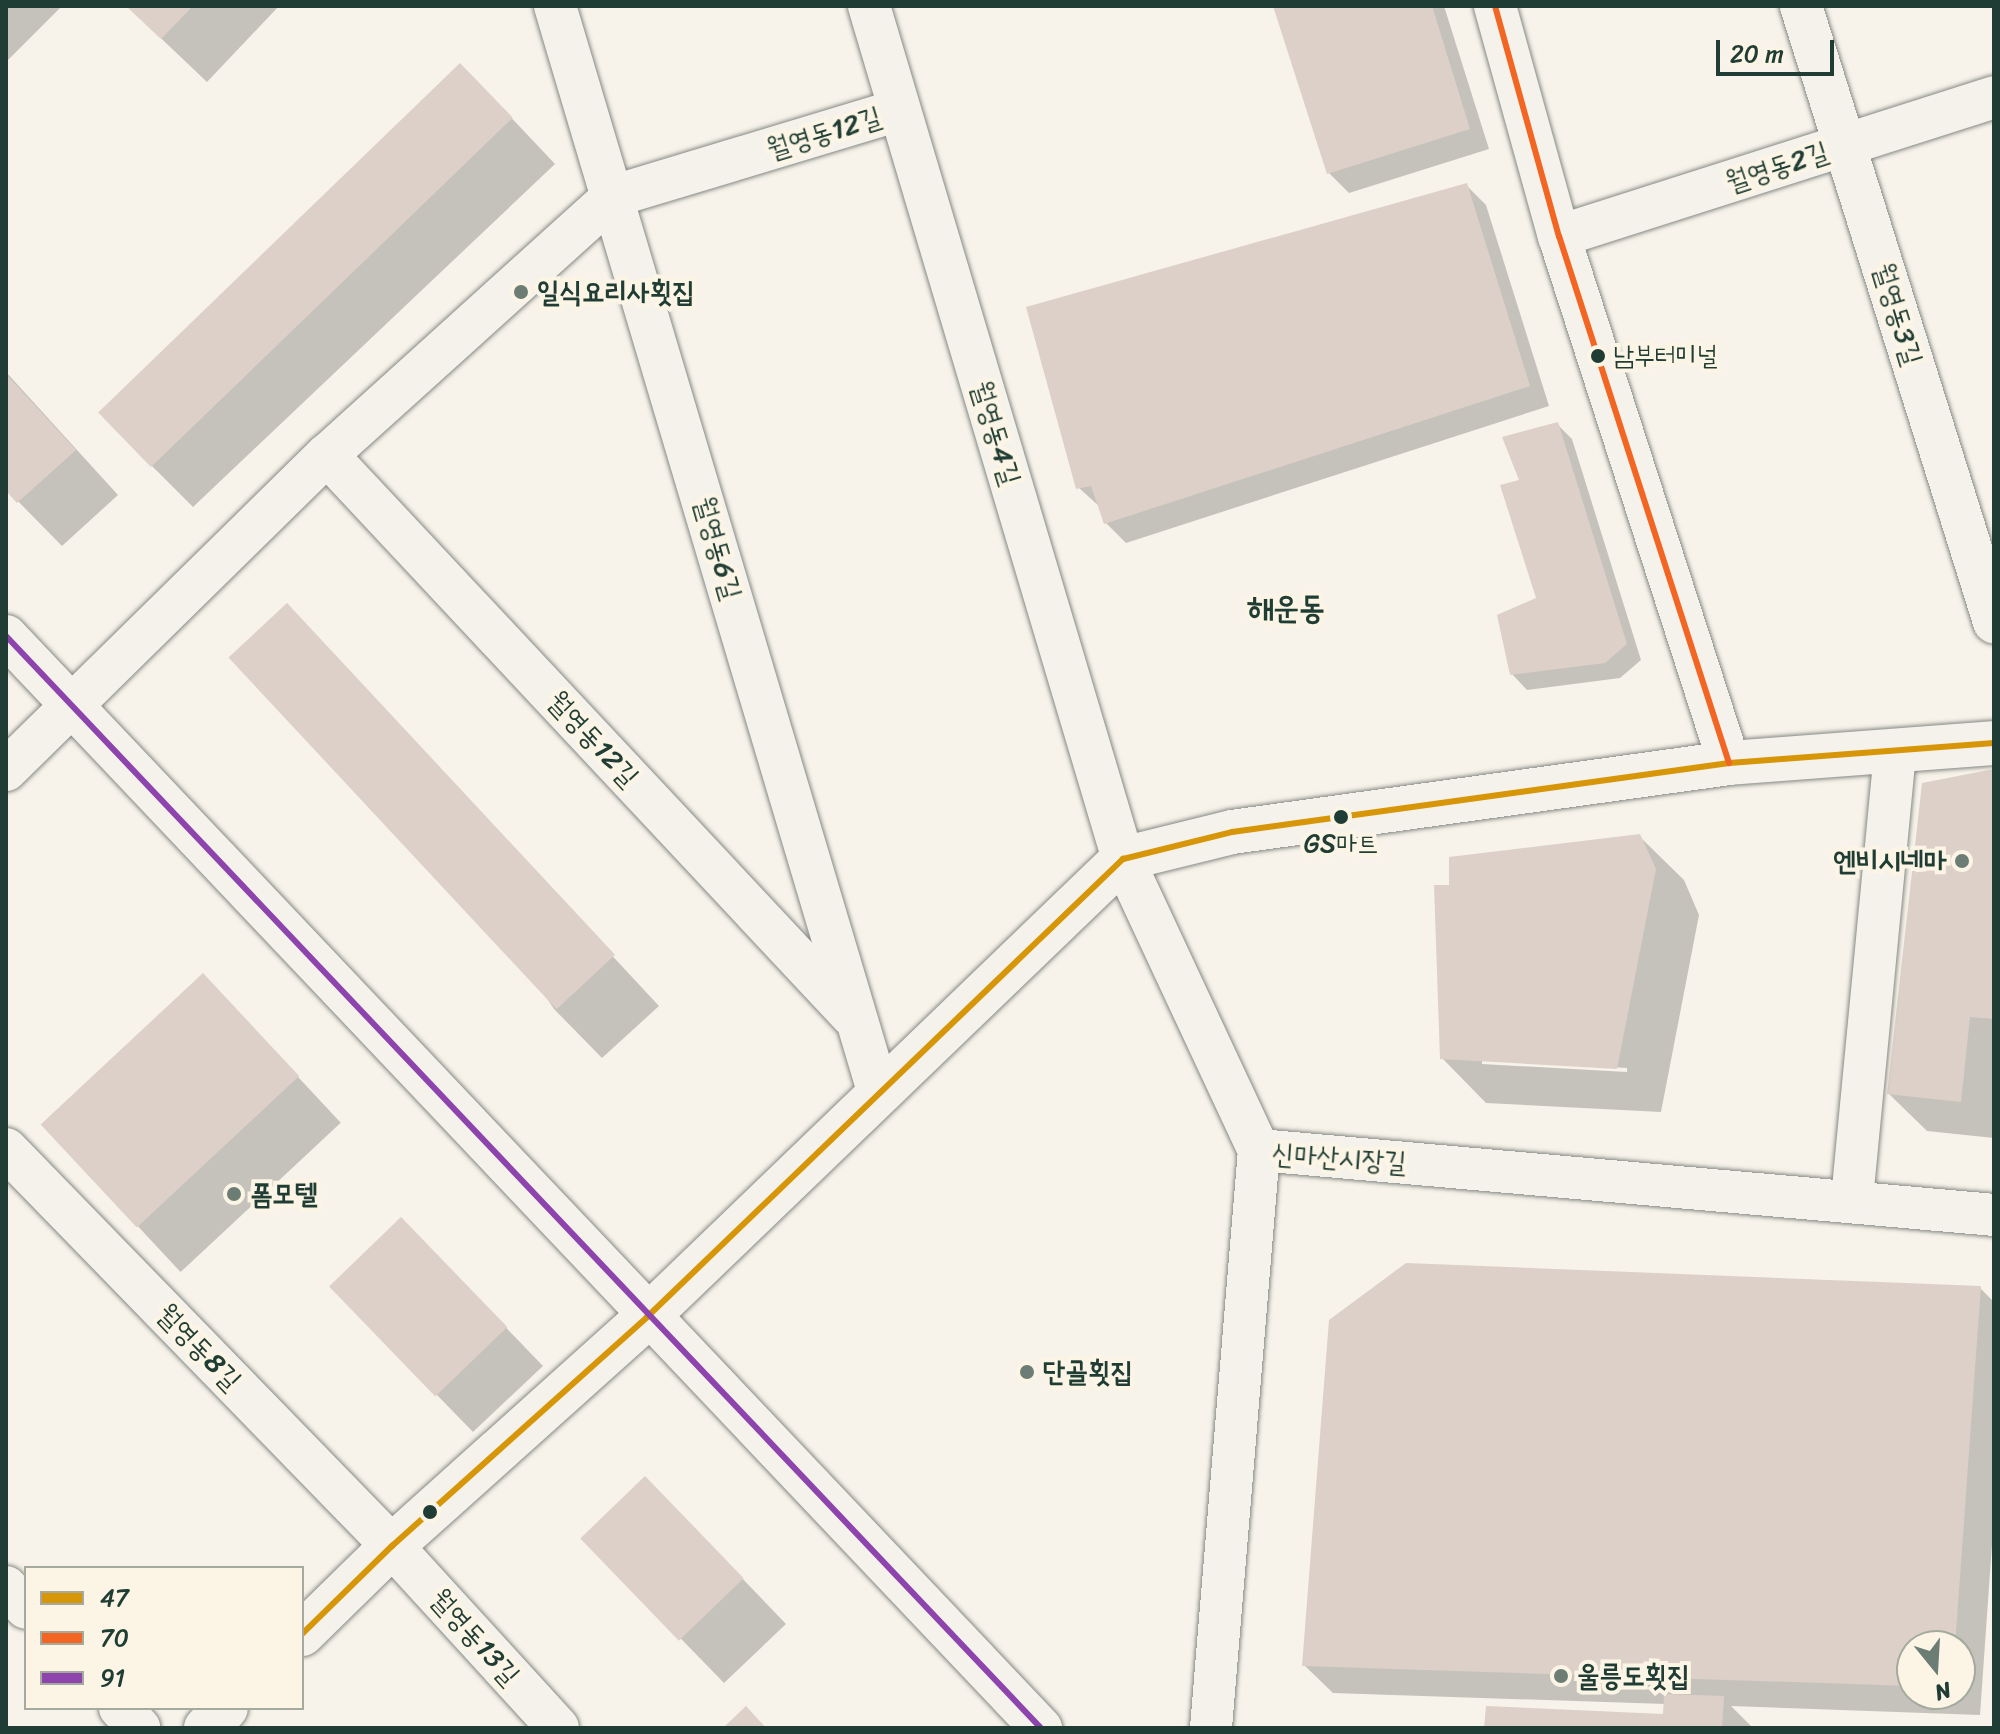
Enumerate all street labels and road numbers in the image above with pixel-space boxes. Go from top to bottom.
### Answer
street label: 월영동12길 [763,100,885,166]
street label: 월영동2길 [1721,135,1833,199]
street label: 월영동3길 [1867,259,1929,369]
street label: 월영동4길 [964,377,1028,489]
street label: 월영동6길 [687,492,749,604]
street label: 월영동12길 [540,684,646,794]
street label: 신마산시장길 [1270,1137,1408,1179]
street label: 월영동8길 [150,1297,248,1397]
street label: 월영동13길 [423,1582,527,1692]

